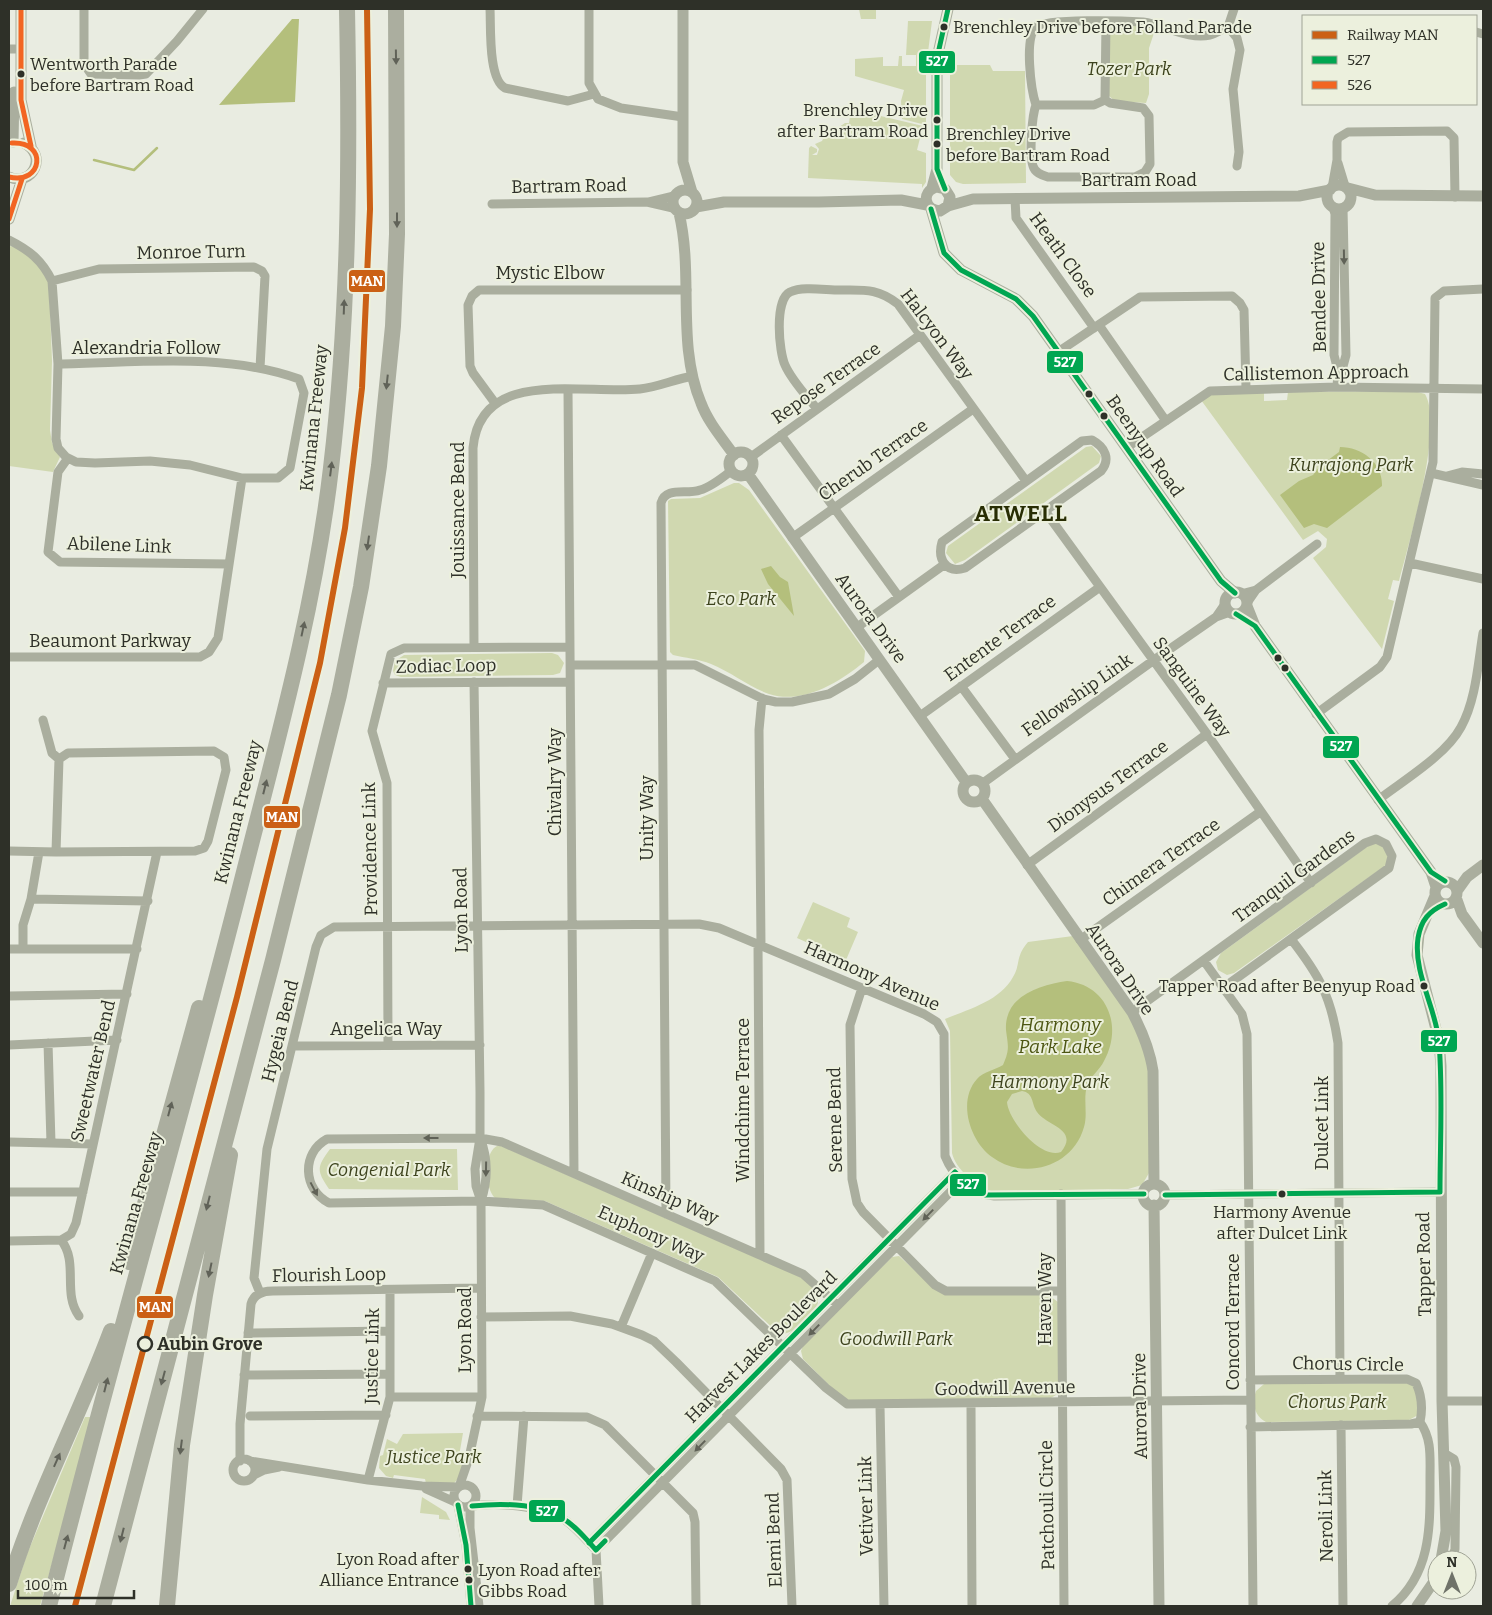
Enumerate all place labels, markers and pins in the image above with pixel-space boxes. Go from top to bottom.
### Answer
place label: Brenchley Drive before Folland Parade [953,17,1252,38]
marker: Brenchley Drive before Folland Parade [939,22,949,32]
place label: Wentworth Parade before Bartram Road [30,54,194,96]
marker: Wentworth Parade before Bartram Road [16,69,26,79]
place label: Brenchley Drive after Bartram Road [777,100,928,142]
marker: Brenchley Drive after Bartram Road [932,115,942,125]
place label: Brenchley Drive before Bartram Road [946,124,1110,166]
marker: Brenchley Drive before Bartram Road [932,139,942,149]
unlabelled marker [1084,389,1094,399]
unlabelled marker [1099,411,1109,421]
unlabelled marker [1273,653,1283,663]
unlabelled marker [1280,663,1290,673]
place label: Tapper Road after Beenyup Road [1159,976,1415,997]
marker: Tapper Road after Beenyup Road [1419,981,1429,991]
marker: Harmony Avenue after Dulcet Link [1277,1189,1287,1199]
place label: Harmony Avenue after Dulcet Link [1213,1202,1351,1244]
place label: Aubin Grove [157,1333,263,1355]
marker: Aubin Grove [137,1336,153,1352]
place label: Lyon Road after Alliance Entrance [319,1549,459,1591]
place label: Lyon Road after Gibbs Road [478,1560,601,1602]
marker: Lyon Road after Alliance Entrance [463,1564,473,1574]
marker: Lyon Road after Gibbs Road [464,1575,474,1585]

